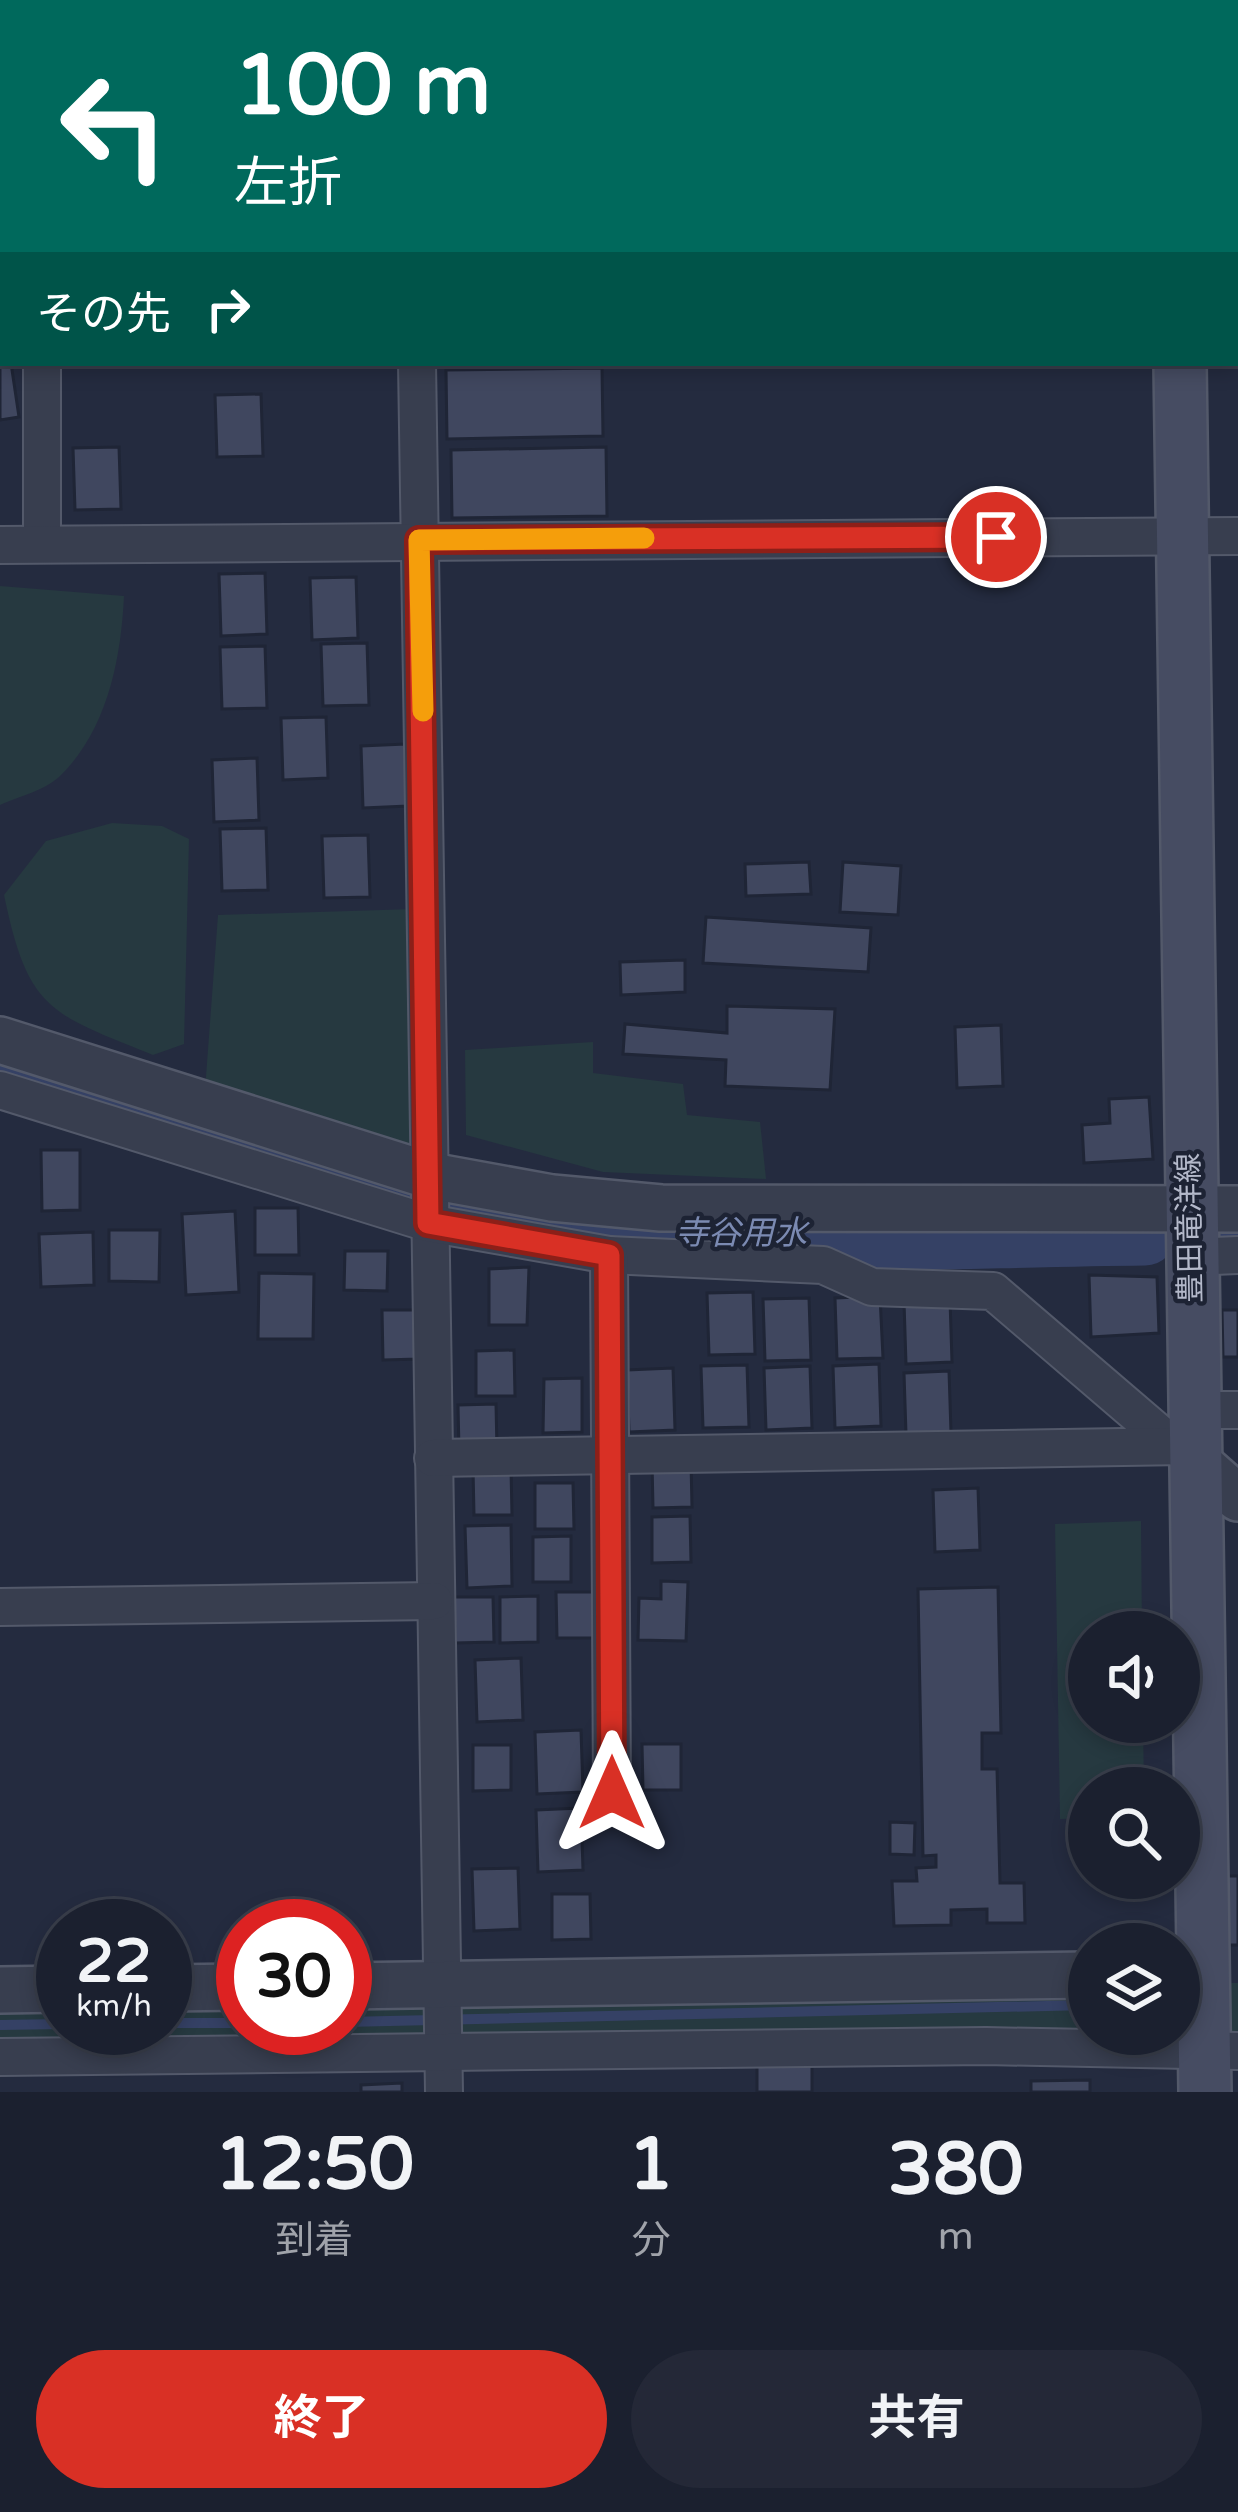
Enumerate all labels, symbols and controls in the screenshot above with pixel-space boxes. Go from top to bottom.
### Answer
text: 100 m [234,36,491,137]
icon: left [36,48,192,204]
text: 左折 [234,151,342,216]
icon: right [195,276,261,342]
text: その先 [36,288,171,342]
pin [945,486,1047,588]
icon: arrive [963,504,1029,570]
street label: 豊田竜洋線 [1170,1153,1210,1303]
water label: 寺谷用水 [675,1214,810,1253]
map controls [1068,1611,1200,2055]
button: sound [1068,1611,1200,1743]
position arrow [549,1730,675,1856]
button: search [1068,1767,1200,1899]
speed limit sign: 30 [216,1899,372,2055]
button: layers [1068,1923,1200,2055]
text: 22 [76,1926,152,1998]
text: km/h [76,1988,152,2025]
text: 12:50 [214,2122,414,2209]
text: 1 [628,2122,674,2209]
text: 380 [888,2127,1024,2214]
text: m [938,2213,974,2260]
text: 到着 [275,2217,353,2264]
text: 分 [631,2217,670,2264]
button: 終了 [36,2350,607,2488]
button: 共有 [631,2350,1202,2488]

